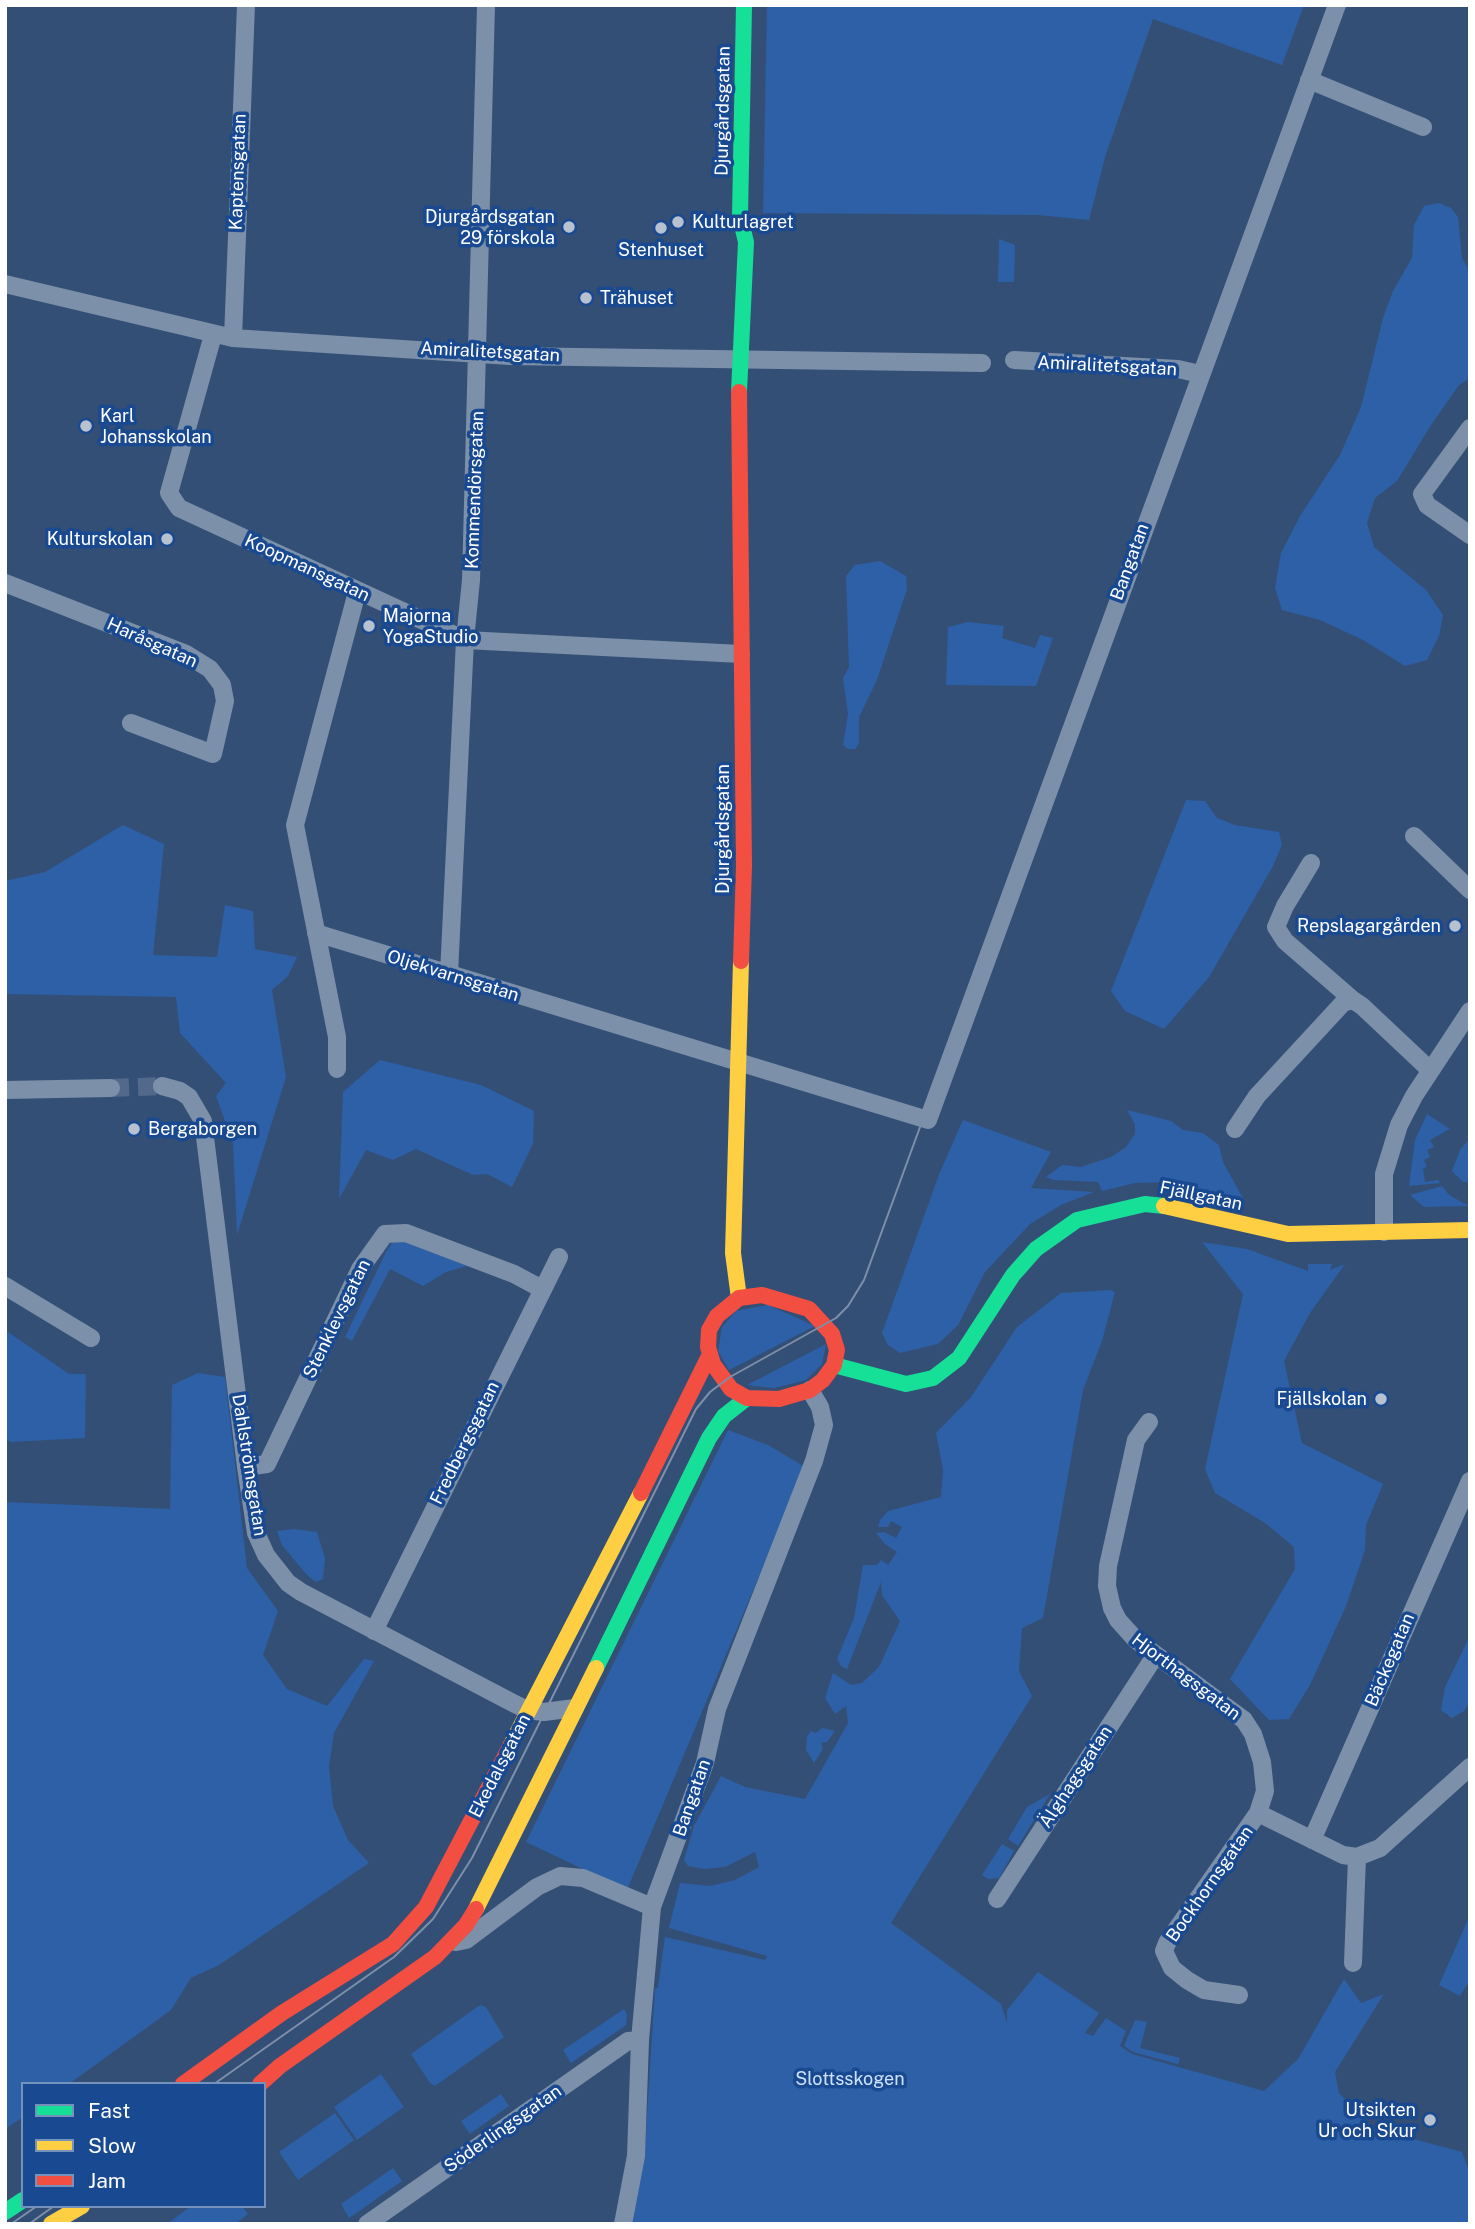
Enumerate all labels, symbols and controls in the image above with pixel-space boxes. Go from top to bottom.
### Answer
street label: Djurgårdsgatan [711,46,735,176]
street label: Kaptensgatan [225,113,251,231]
place label: Djurgårdsgatan 29 förskola [425,206,555,248]
place label: Kulturlagret [692,211,794,233]
marker: Kulturlagret [670,214,686,230]
marker: Djurgårdsgatan 29 förskola [561,219,577,235]
marker: Stenhuset [653,220,669,236]
place label: Stenhuset [618,239,704,261]
place label: Trähuset [600,287,673,309]
marker: Trähuset [578,290,594,306]
street label: Amiralitetsgatan [420,338,560,366]
street label: Amiralitetsgatan [1037,352,1177,380]
place label: Karl Johansskolan [100,405,212,448]
street label: Kommendörsgatan [461,410,489,570]
marker: Karl Johansskolan [78,418,94,434]
street label: Bangatan [1106,521,1154,603]
place label: Kulturskolan [47,528,153,550]
street label: Koopmansgatan [241,530,373,606]
marker: Kulturskolan [159,531,175,547]
place label: Majorna YogaStudio [383,605,478,648]
street label: Haråsgatan [103,613,201,673]
marker: Majorna YogaStudio [361,618,377,634]
street label: Djurgårdsgatan [712,764,734,894]
place label: Repslagargården [1297,915,1441,937]
marker: Repslagargården [1447,918,1463,934]
street label: Oljekvarnsgatan [384,946,522,1006]
place label: Bergaborgen [148,1118,257,1140]
marker: Bergaborgen [126,1121,142,1137]
street label: Fjällgatan [1158,1177,1244,1215]
street label: Stenklevsgatan [299,1256,375,1382]
street label: Fredbergsgatan [426,1378,504,1508]
place label: Fjällskolan [1277,1388,1367,1410]
marker: Fjällskolan [1373,1391,1389,1407]
street label: Dahlströmsgatan [227,1393,271,1537]
street label: Bäckegatan [1361,1610,1419,1710]
street label: Hjorthagsgatan [1127,1629,1245,1725]
street label: Ekedalsgatan [465,1711,535,1821]
street label: Älghagsgatan [1035,1722,1117,1832]
street label: Bangatan [669,1757,715,1839]
street label: Bockhornsgatan [1162,1822,1258,1946]
park label: Slottsskogen [795,2068,905,2090]
street label: Söderlingsgatan [440,2080,566,2178]
legend [21,2082,266,2208]
text: Fast [88,2098,130,2123]
place label: Utsikten Ur och Skur [1318,2099,1416,2142]
marker: Utsikten Ur och Skur [1422,2112,1438,2128]
text: Slow [88,2133,136,2158]
text: Jam [88,2168,126,2193]

